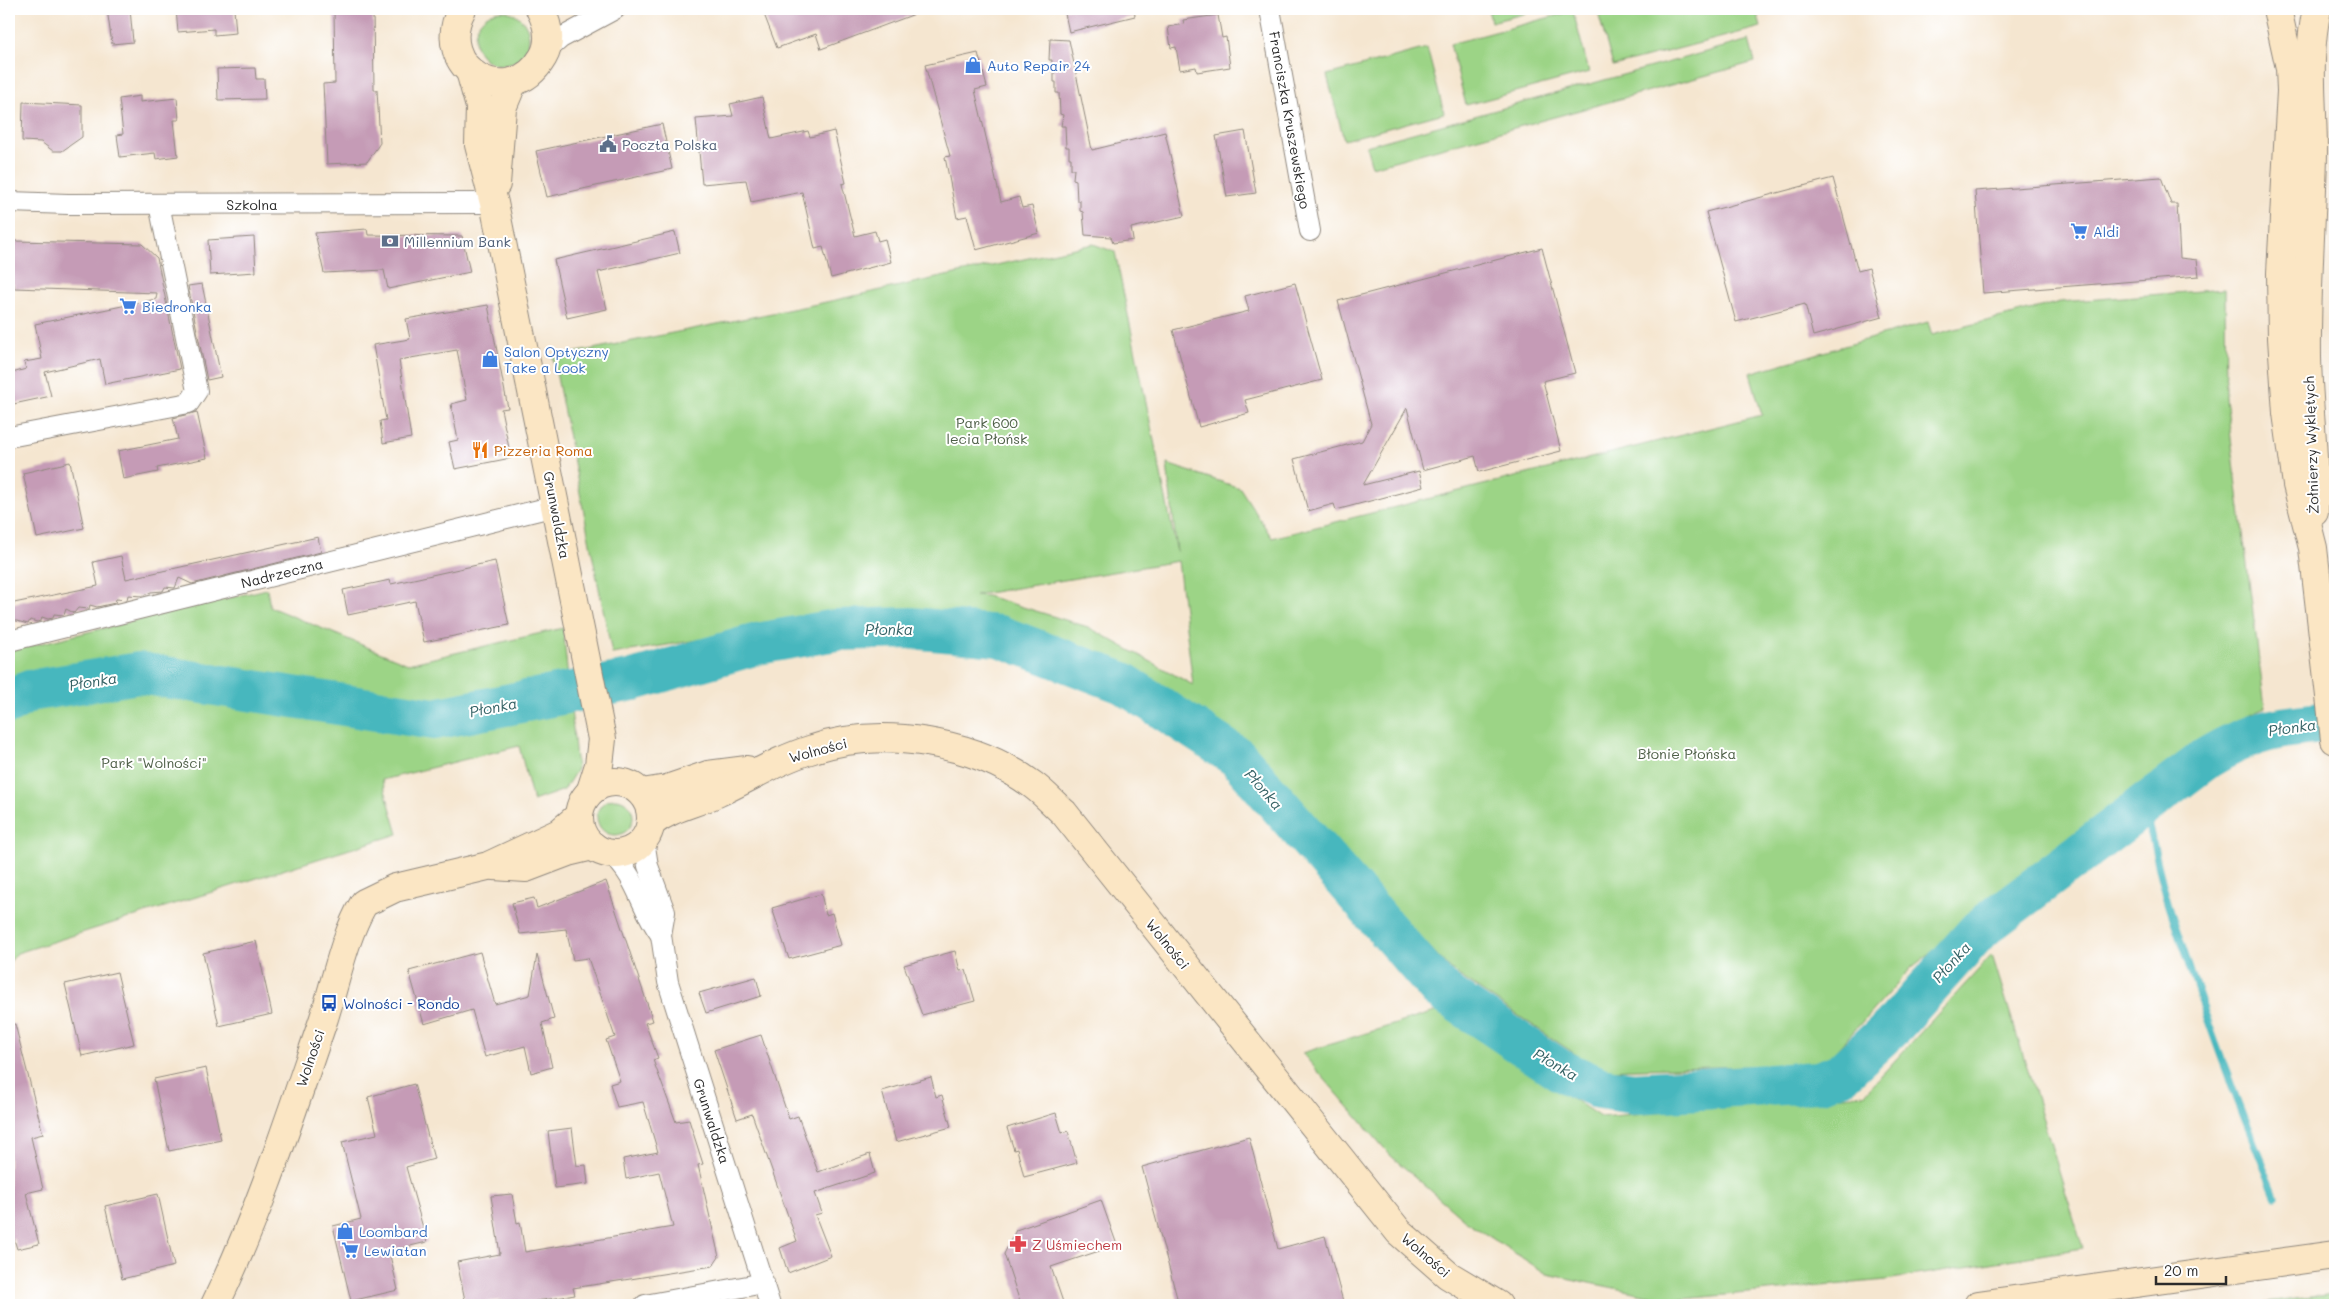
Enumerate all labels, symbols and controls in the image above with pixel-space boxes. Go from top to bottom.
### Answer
street label: Franciszka Kruszewskiego [1265,30,1315,210]
shop icon: Auto Repair 24 [963,55,983,75]
place label: Auto Repair 24 [987,56,1091,75]
public building icon: Poczta Polska [598,134,618,154]
place label: Poczta Polska [622,135,718,154]
street label: Szkolna [226,195,278,214]
supermarket icon: Aldi [2069,221,2089,241]
place label: Aldi [2093,222,2119,241]
bank icon: Millennium Bank [380,231,400,251]
place label: Millennium Bank [404,232,511,251]
supermarket icon: Biedronka [118,296,138,316]
place label: Biedronka [142,297,212,316]
place label: Salon Optyczny Take a Look [504,342,609,377]
shop icon: Salon Optyczny Take a Look [480,349,500,369]
street label: Żołnierzy Wyklętych [2299,376,2323,514]
park label: Park 600 lecia Płońsk [946,413,1028,448]
restaurant icon: Pizzeria Roma [470,440,490,460]
place label: Pizzeria Roma [494,441,593,460]
street label: Grunwaldzka [539,470,575,560]
street label: Nadrzeczna [239,554,325,592]
water label: Płonka [865,619,913,639]
water label: Płonka [68,667,118,695]
water label: Płonka [467,693,519,721]
water label: Płonka [2267,714,2317,740]
street label: Wolności [787,733,849,767]
park label: Błonie Płońska [1638,744,1736,763]
park label: Park "Wolności" [101,753,207,772]
water label: Płonka [1241,764,1287,814]
street label: Wolności [1142,915,1194,973]
water label: Płonka [1927,937,1975,987]
bus stop icon: Wolności - Rondo [319,993,339,1013]
place label: Wolności - Rondo [343,994,460,1013]
street label: Wolności [291,1027,329,1089]
water label: Płonka [1530,1043,1582,1085]
street label: Grunwaldzka [689,1076,735,1166]
shop icon: Loombard [335,1221,355,1241]
place label: Loombard [359,1222,428,1241]
street label: Wolności [1397,1228,1455,1282]
pharmacy icon: Z Uśmiechem [1008,1234,1028,1254]
place label: Z Uśmiechem [1032,1235,1122,1254]
supermarket icon: Lewiatan [340,1240,360,1260]
place label: Lewiatan [364,1241,427,1260]
scale bar [2156,1254,2226,1286]
text: 20 m [2164,1260,2198,1280]

